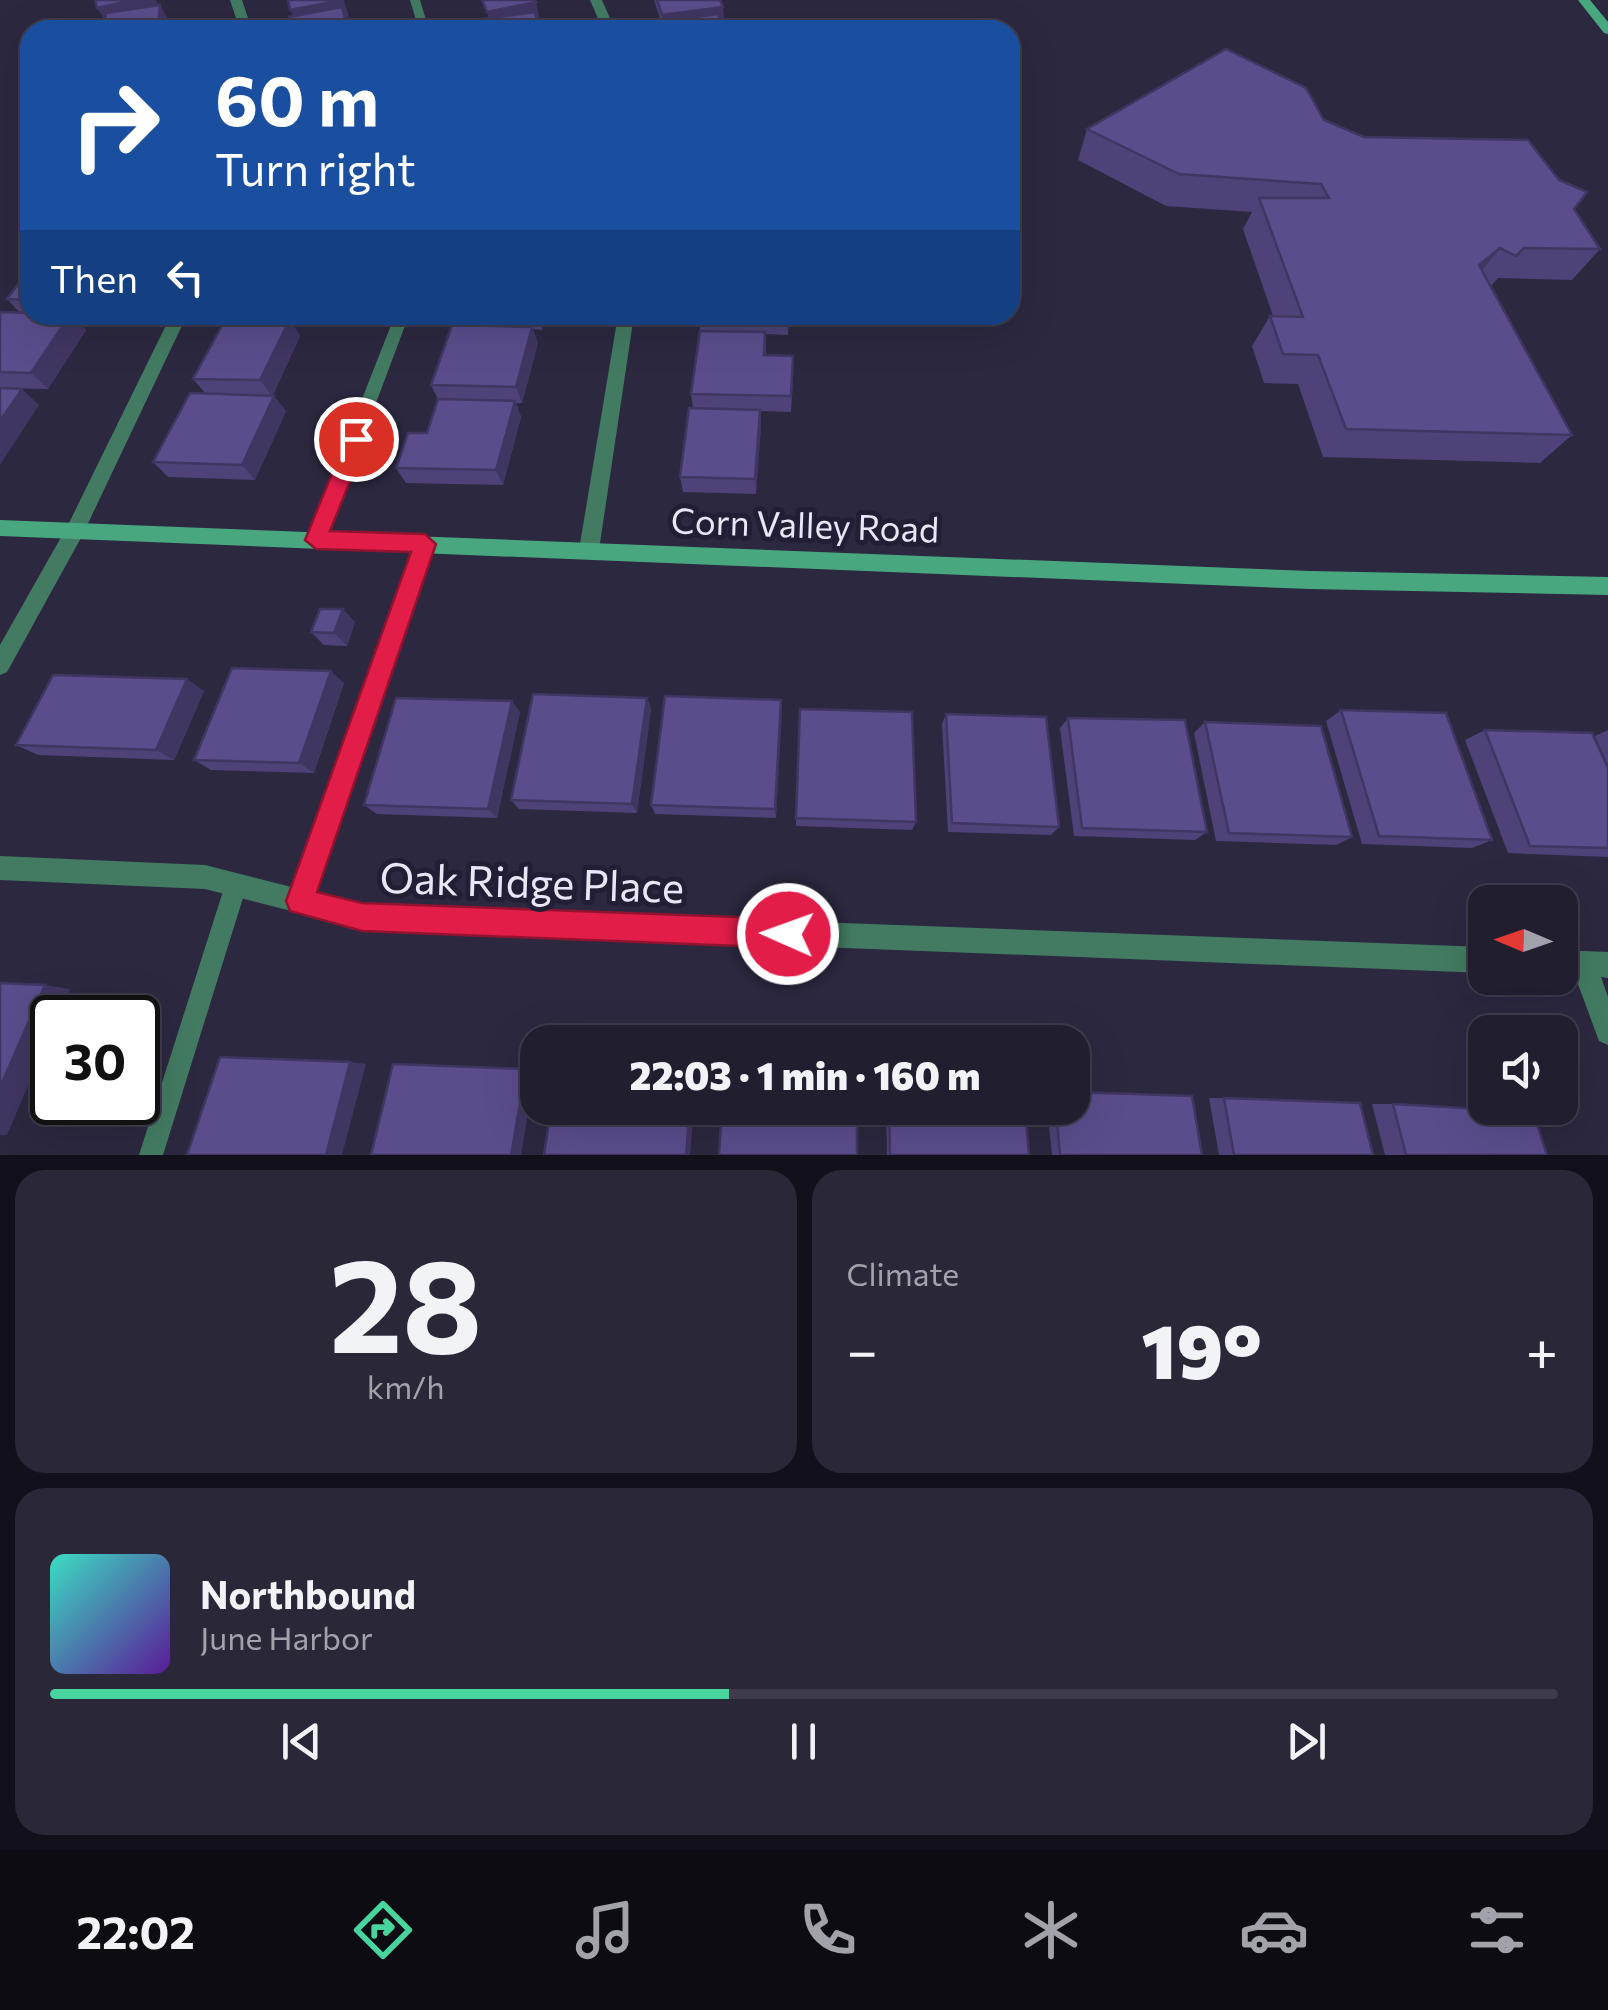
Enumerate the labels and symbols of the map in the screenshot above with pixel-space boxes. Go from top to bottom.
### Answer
pin [314,397,399,482]
street label: Corn Valley Road [670,497,940,550]
street label: Oak Ridge Place [379,850,685,912]
position arrow [736,882,840,986]
north arrow [1468,885,1578,995]
speed limit sign: 30 [30,995,160,1125]

